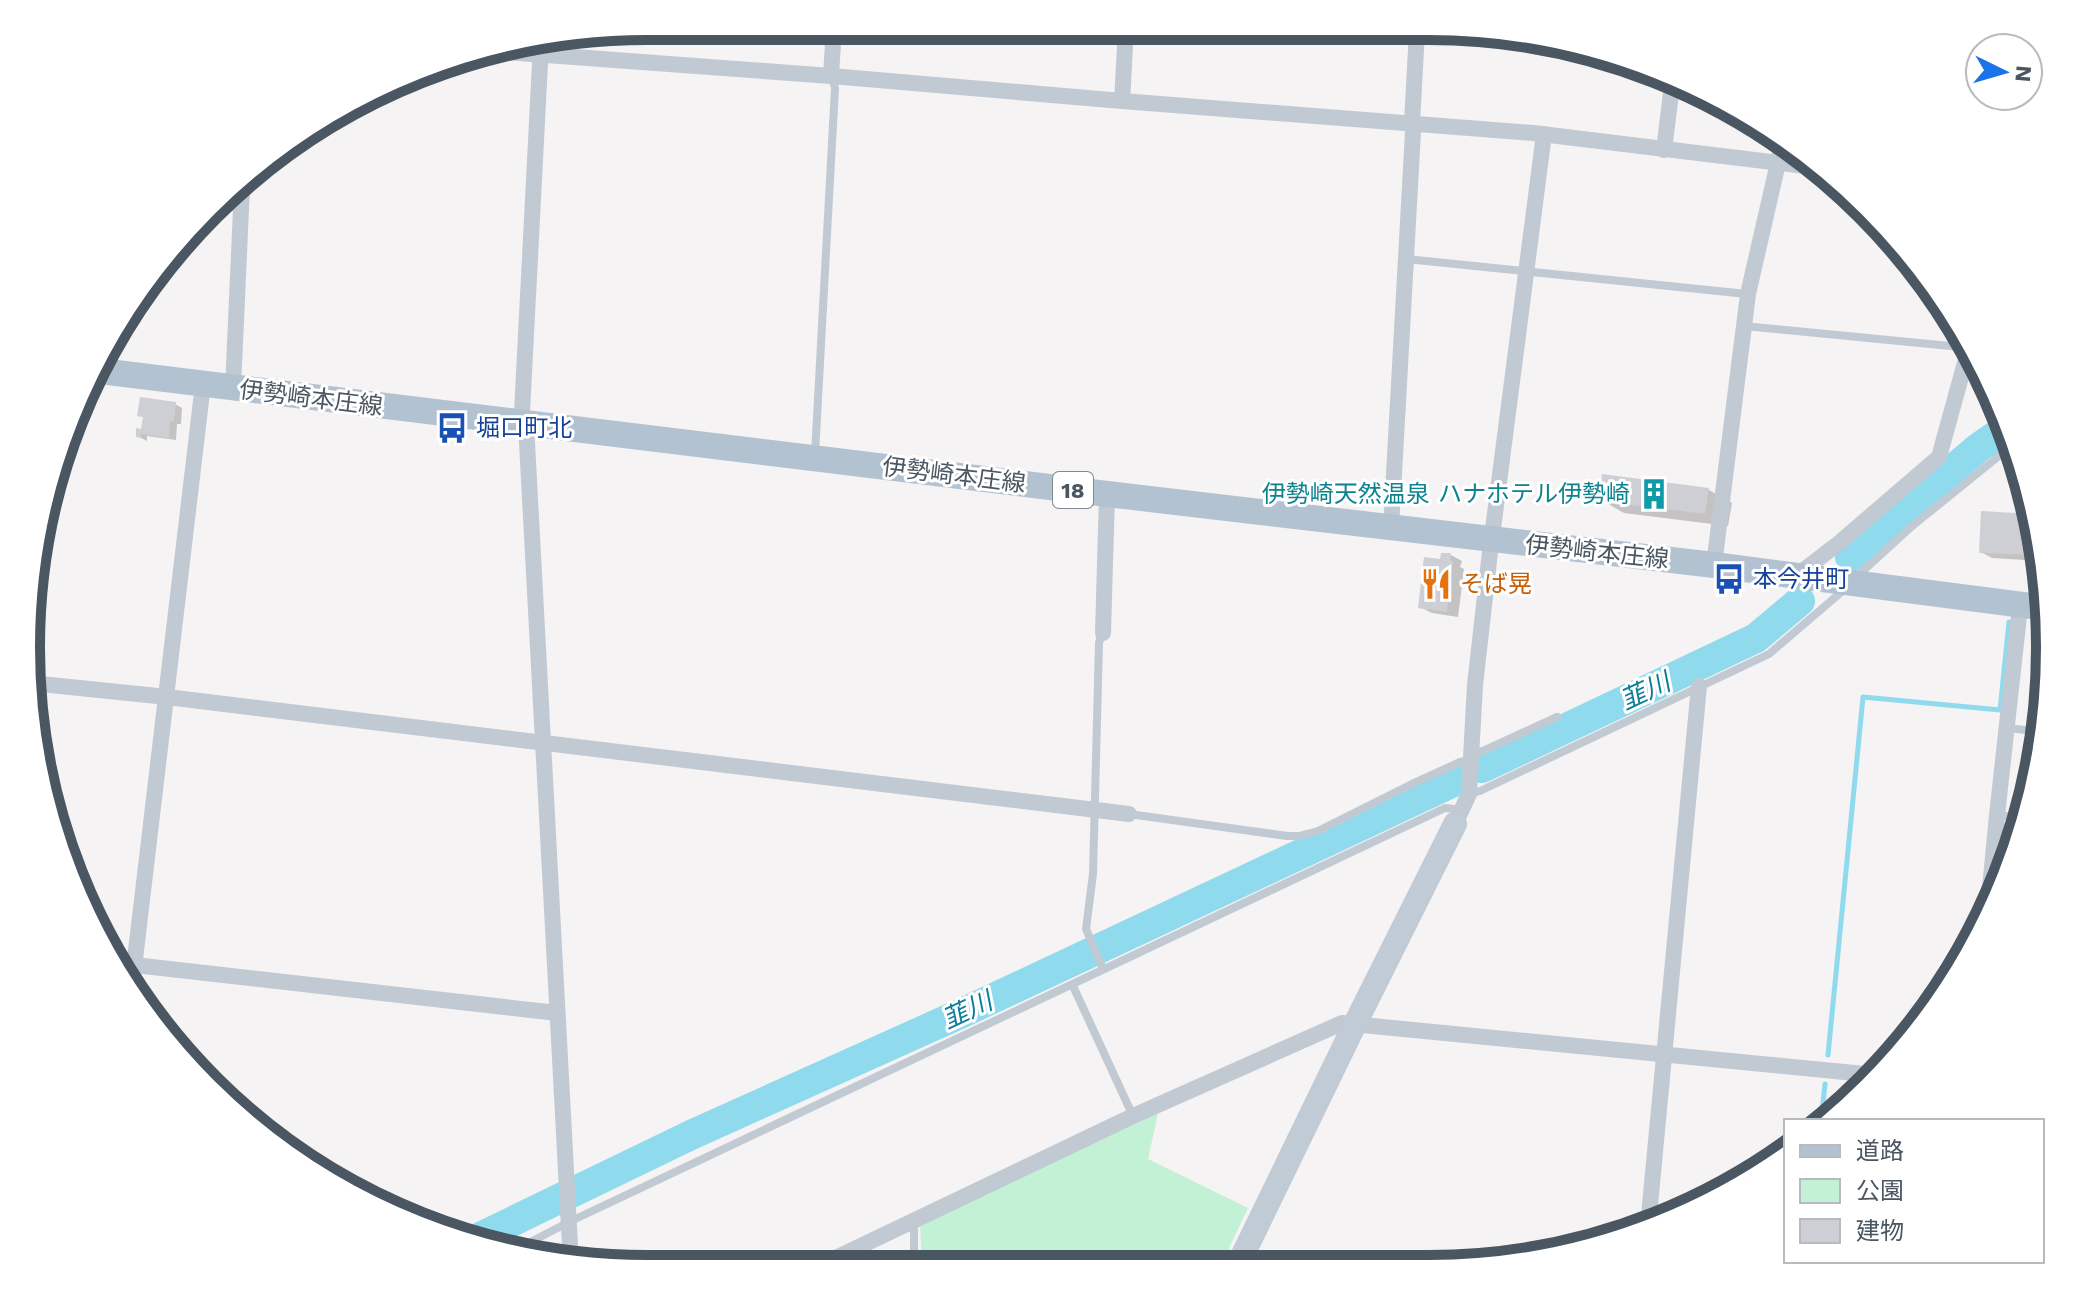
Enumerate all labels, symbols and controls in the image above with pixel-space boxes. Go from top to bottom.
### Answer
north arrow [1964,32,2044,112]
text: N [2010,64,2037,83]
street label: 伊勢崎本庄線 [238,375,384,421]
bus stop icon: 堀口町北 [435,411,469,445]
place label: 堀口町北 [476,414,572,442]
street label: 伊勢崎本庄線 [881,452,1027,498]
road number: 18 [1053,472,1093,508]
building icon: 伊勢崎天然温泉 ハナホテル伊勢崎 [1637,477,1671,511]
place label: 伊勢崎天然温泉 ハナホテル伊勢崎 [1262,480,1630,508]
street label: 伊勢崎本庄線 [1524,531,1670,573]
bus stop icon: 本今井町 [1712,562,1746,596]
place label: 本今井町 [1753,565,1849,593]
restaurant icon: そば晃 [1419,567,1453,601]
place label: そば晃 [1460,570,1532,598]
water label: 韮川 [1615,665,1678,716]
water label: 韮川 [937,984,1000,1035]
legend [1784,1119,2044,1263]
text: 道路 [1856,1137,1904,1165]
text: 公園 [1856,1177,1904,1205]
text: 建物 [1856,1217,1904,1245]

